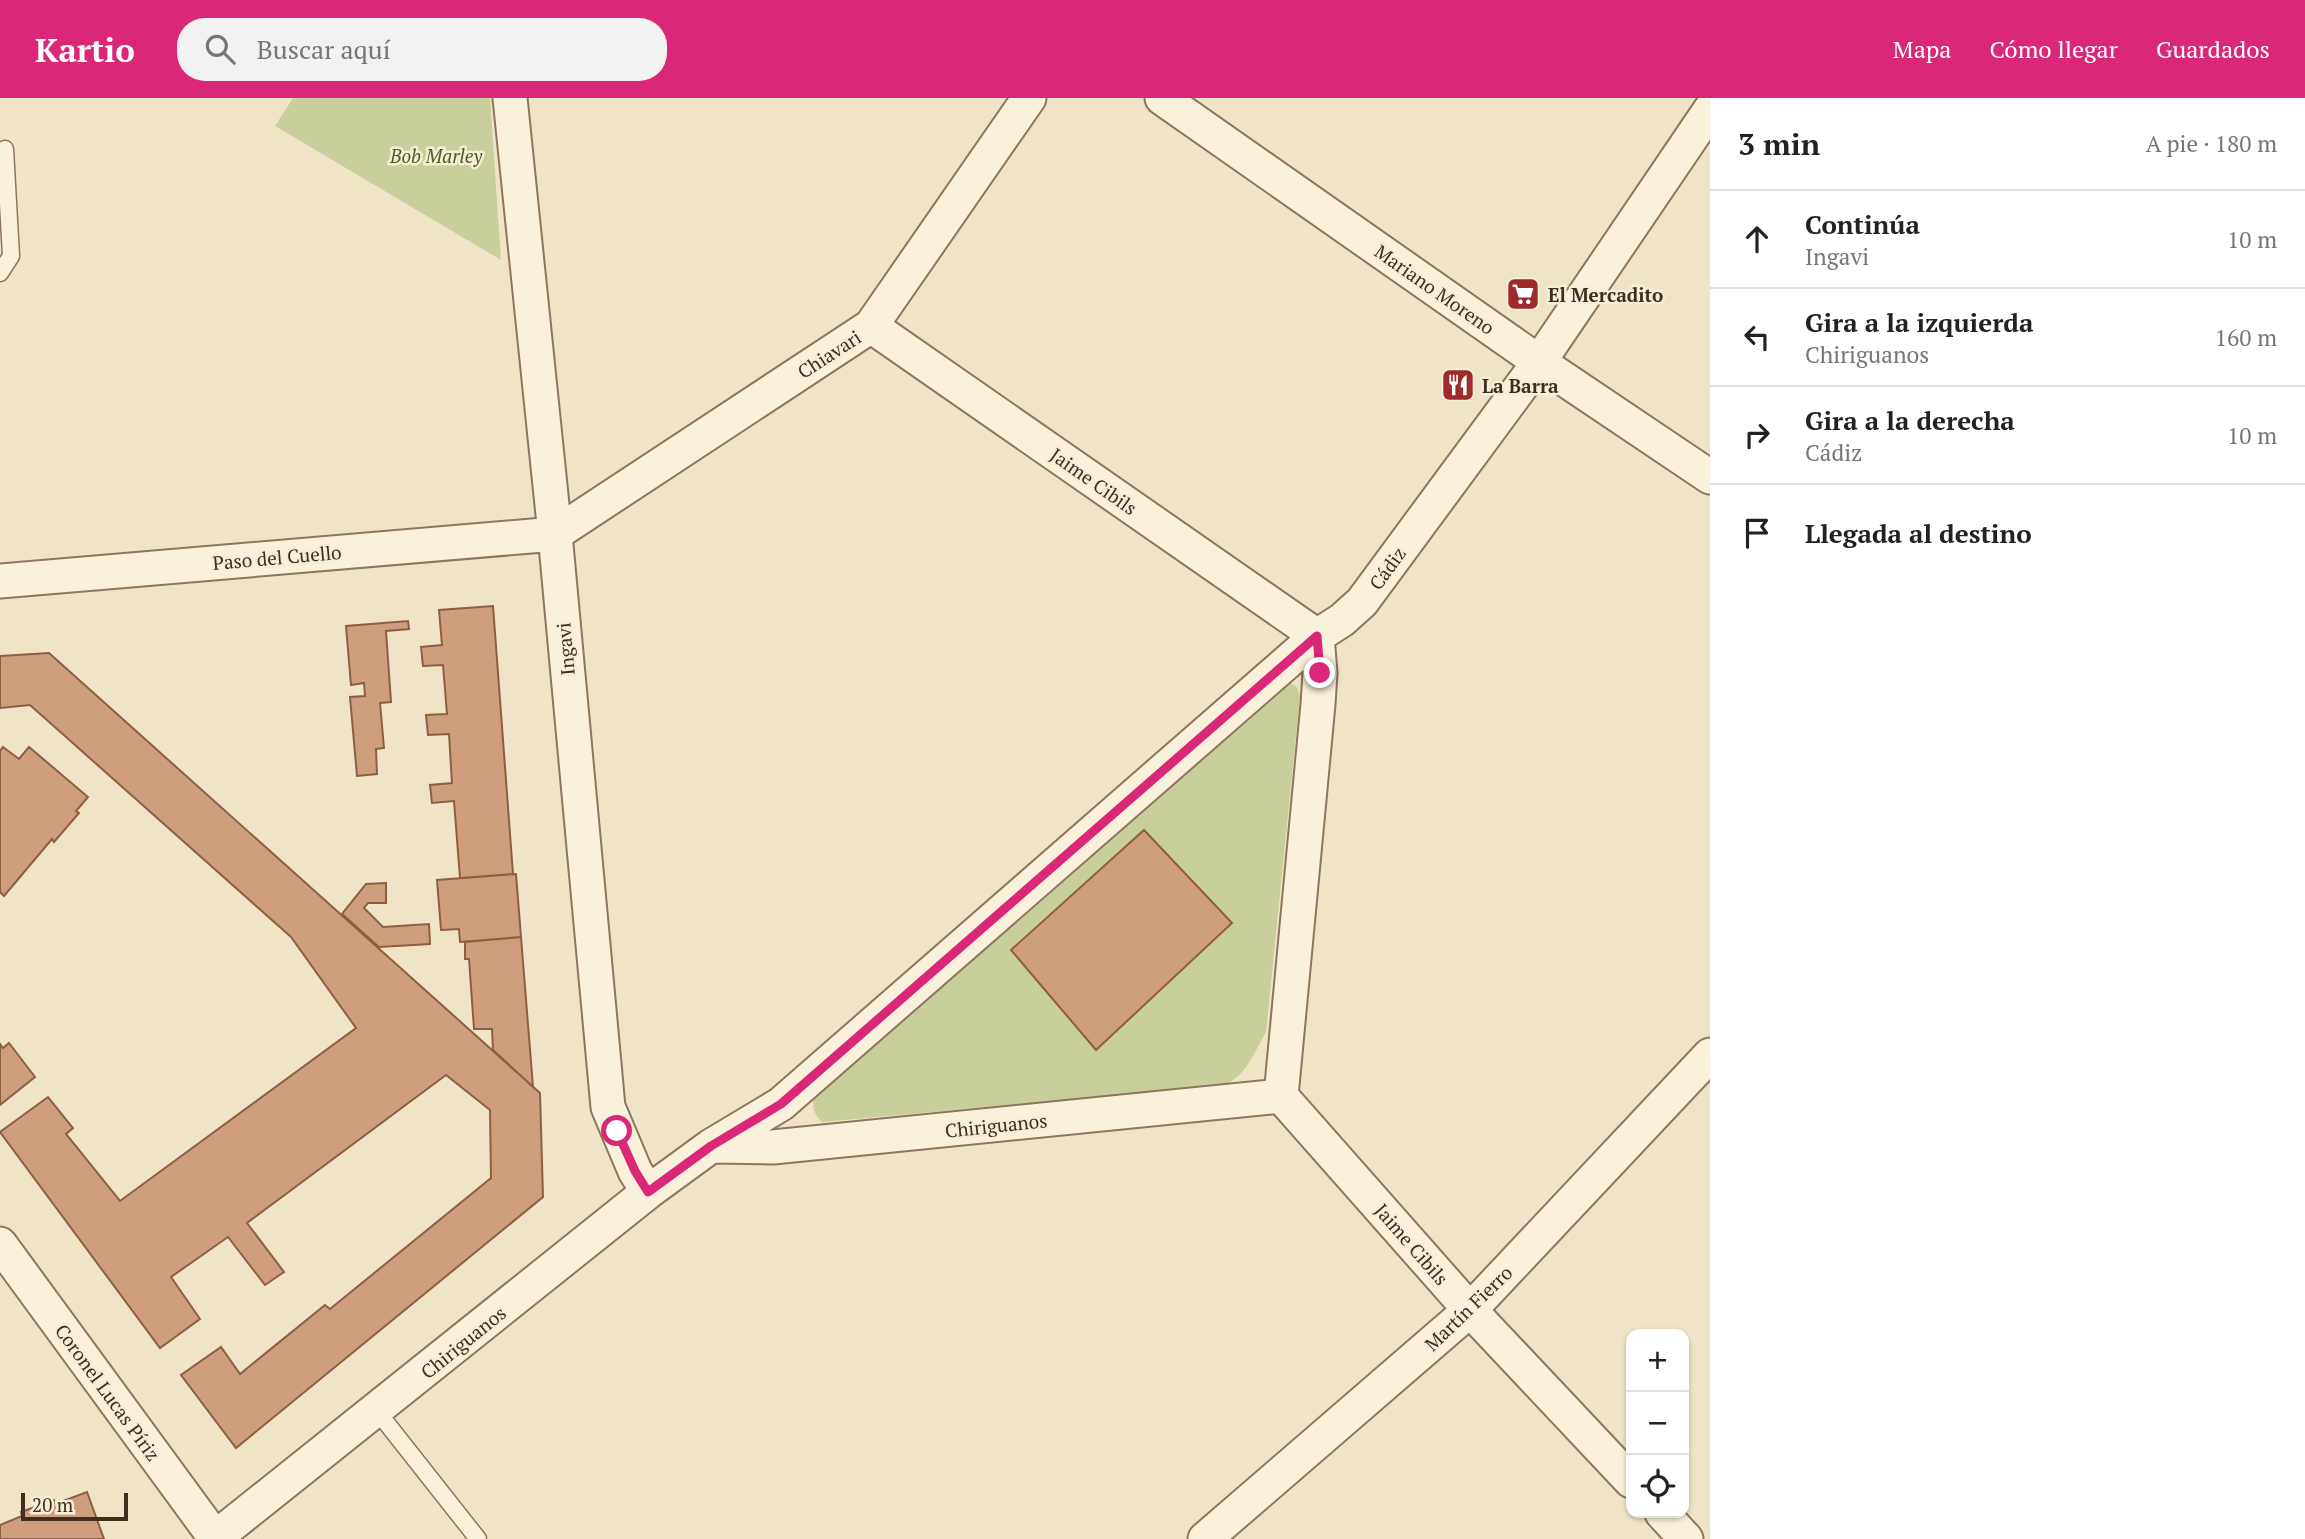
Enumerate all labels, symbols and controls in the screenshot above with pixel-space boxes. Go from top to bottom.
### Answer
search box [177,18,667,81]
text: Kartio [35,28,135,71]
icon: search [201,30,239,68]
text: Buscar aquí [257,32,391,66]
text: Mapa [1893,33,1951,65]
text: Cómo llegar [1989,33,2118,65]
text: Guardados [2156,33,2270,65]
text: 3 min [1738,124,1820,164]
text: A pie · 180 m [2146,128,2277,159]
park label: Bob Marley [389,143,483,168]
text: Continúa [1805,207,1920,241]
icon: ahead [1738,220,1776,258]
text: 10 m [2227,224,2277,255]
street label: Mariano Moreno [1370,238,1500,340]
text: Ingavi [1805,241,1869,272]
supermarket icon: El Mercadito [1504,275,1542,313]
place label: El Mercadito [1548,282,1663,307]
text: Gira a la izquierda [1805,305,2033,339]
icon: left [1738,318,1776,356]
text: 160 m [2215,322,2277,353]
street label: Chiavari [792,324,866,384]
text: Chiriguanos [1805,339,1929,370]
restaurant icon: La Barra [1439,366,1477,404]
place label: La Barra [1482,373,1559,398]
text: Gira a la derecha [1805,403,2015,437]
icon: right [1738,416,1776,454]
text: 10 m [2227,420,2277,451]
text: Cádiz [1805,437,1862,468]
street label: Jaime Cibils [1046,442,1142,520]
icon: arrive [1738,514,1776,552]
text: Llegada al destino [1805,516,2032,550]
street label: Paso del Cuello [211,539,343,575]
street label: Cádiz [1363,541,1411,595]
street label: Ingavi [550,622,580,676]
route end [1304,657,1335,688]
street label: Chiriguanos [944,1107,1048,1143]
route start [601,1115,632,1146]
street label: Jaime Cibils [1370,1198,1454,1290]
street label: Martín Fierro [1419,1260,1517,1356]
street label: Chiriguanos [415,1300,511,1384]
street label: Coronel Lucas Píriz [50,1319,166,1465]
map controls [1626,1329,1689,1518]
button: + [1626,1329,1689,1392]
button: − [1626,1392,1689,1455]
button: locate [1626,1455,1689,1518]
scale bar [21,1490,128,1522]
text: 20 m [32,1492,73,1517]

